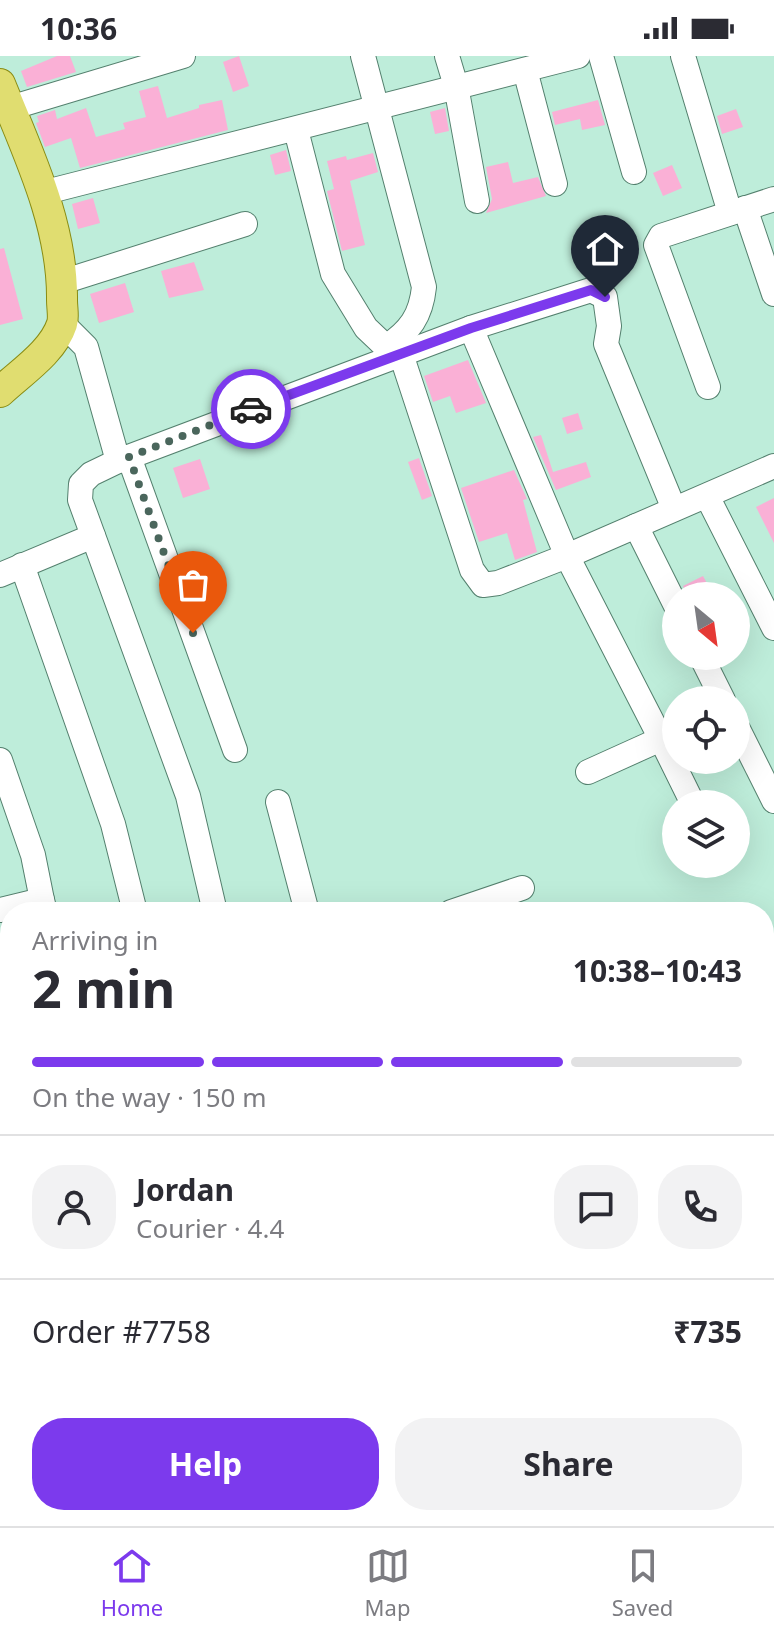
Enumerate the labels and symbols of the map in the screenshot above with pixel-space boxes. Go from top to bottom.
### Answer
pin [571,215,639,297]
courier [211,369,291,449]
pin [159,551,227,633]
north arrow [662,582,750,670]

